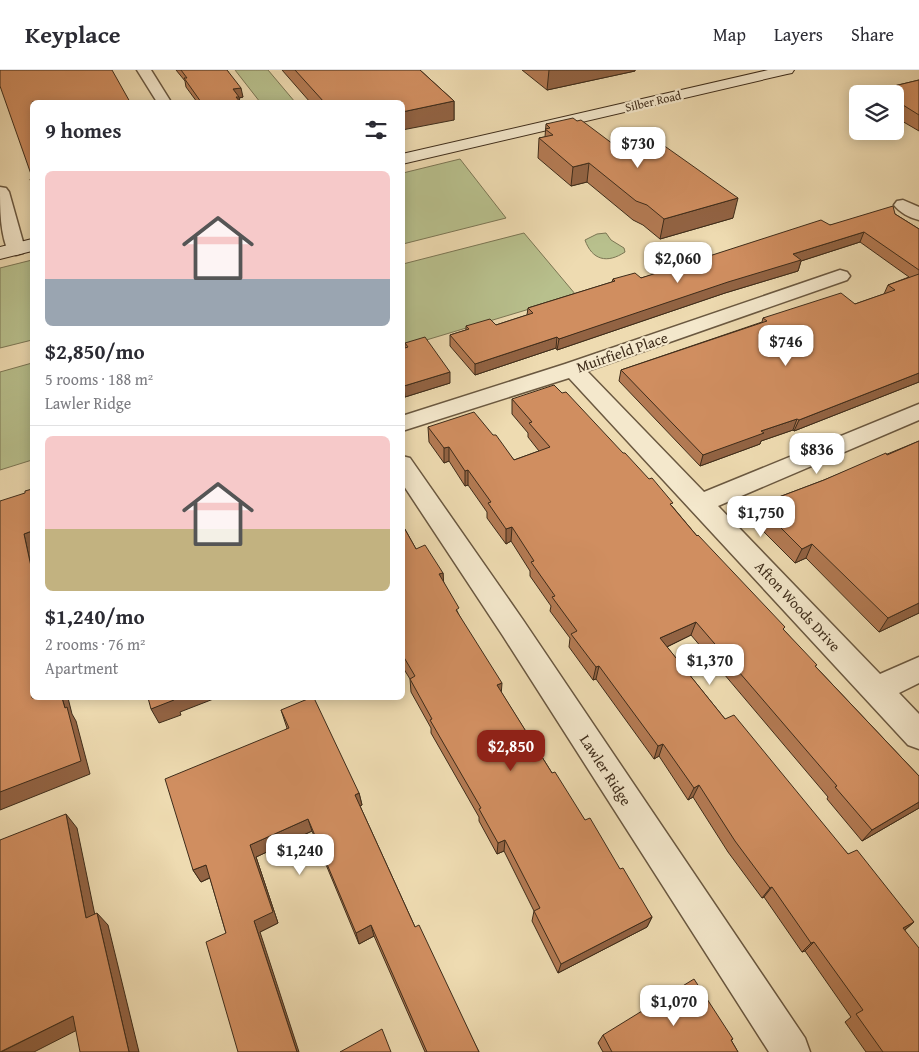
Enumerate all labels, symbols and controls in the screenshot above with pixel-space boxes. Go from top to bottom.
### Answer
text: Keyplace [25,17,121,52]
text: Map [713,21,746,48]
text: Layers [774,21,823,48]
text: Share [851,21,894,48]
map controls [849,85,904,140]
button: layers [849,85,904,140]
street label: Silber Road [623,86,683,116]
text: 9 homes [45,115,121,146]
icon: filters [362,116,390,144]
pin: $730 [608,126,668,169]
text: $730 [621,131,655,155]
icon: home [173,203,263,293]
pin: $2,060 [637,242,719,284]
text: $2,060 [655,246,701,270]
pin: $746 [756,324,816,367]
street label: Muirfield Place [573,327,671,377]
text: $746 [769,329,803,353]
text: $2,850/mo [45,336,145,367]
text: 5 rooms · 188 m² [45,367,153,391]
text: Lawler Ridge [45,391,131,415]
pin: $836 [787,432,847,475]
text: $836 [800,437,834,461]
icon: home [173,469,263,559]
pin: $1,750 [720,496,802,538]
text: $1,750 [738,500,784,524]
street label: Afton Woods Drive [750,556,846,656]
text: $1,240/mo [45,601,145,632]
text: 2 rooms · 76 m² [45,632,145,656]
pin: $1,370 [669,644,751,686]
text: $1,370 [687,648,733,672]
text: Apartment [45,656,118,680]
pin: $2,850 [470,730,552,772]
street label: Lawler Ridge [575,730,637,810]
text: $2,850 [488,734,534,758]
pin: $1,240 [259,834,341,876]
text: $1,240 [277,838,323,862]
pin: $1,070 [633,984,715,1027]
text: $1,070 [651,989,697,1013]

